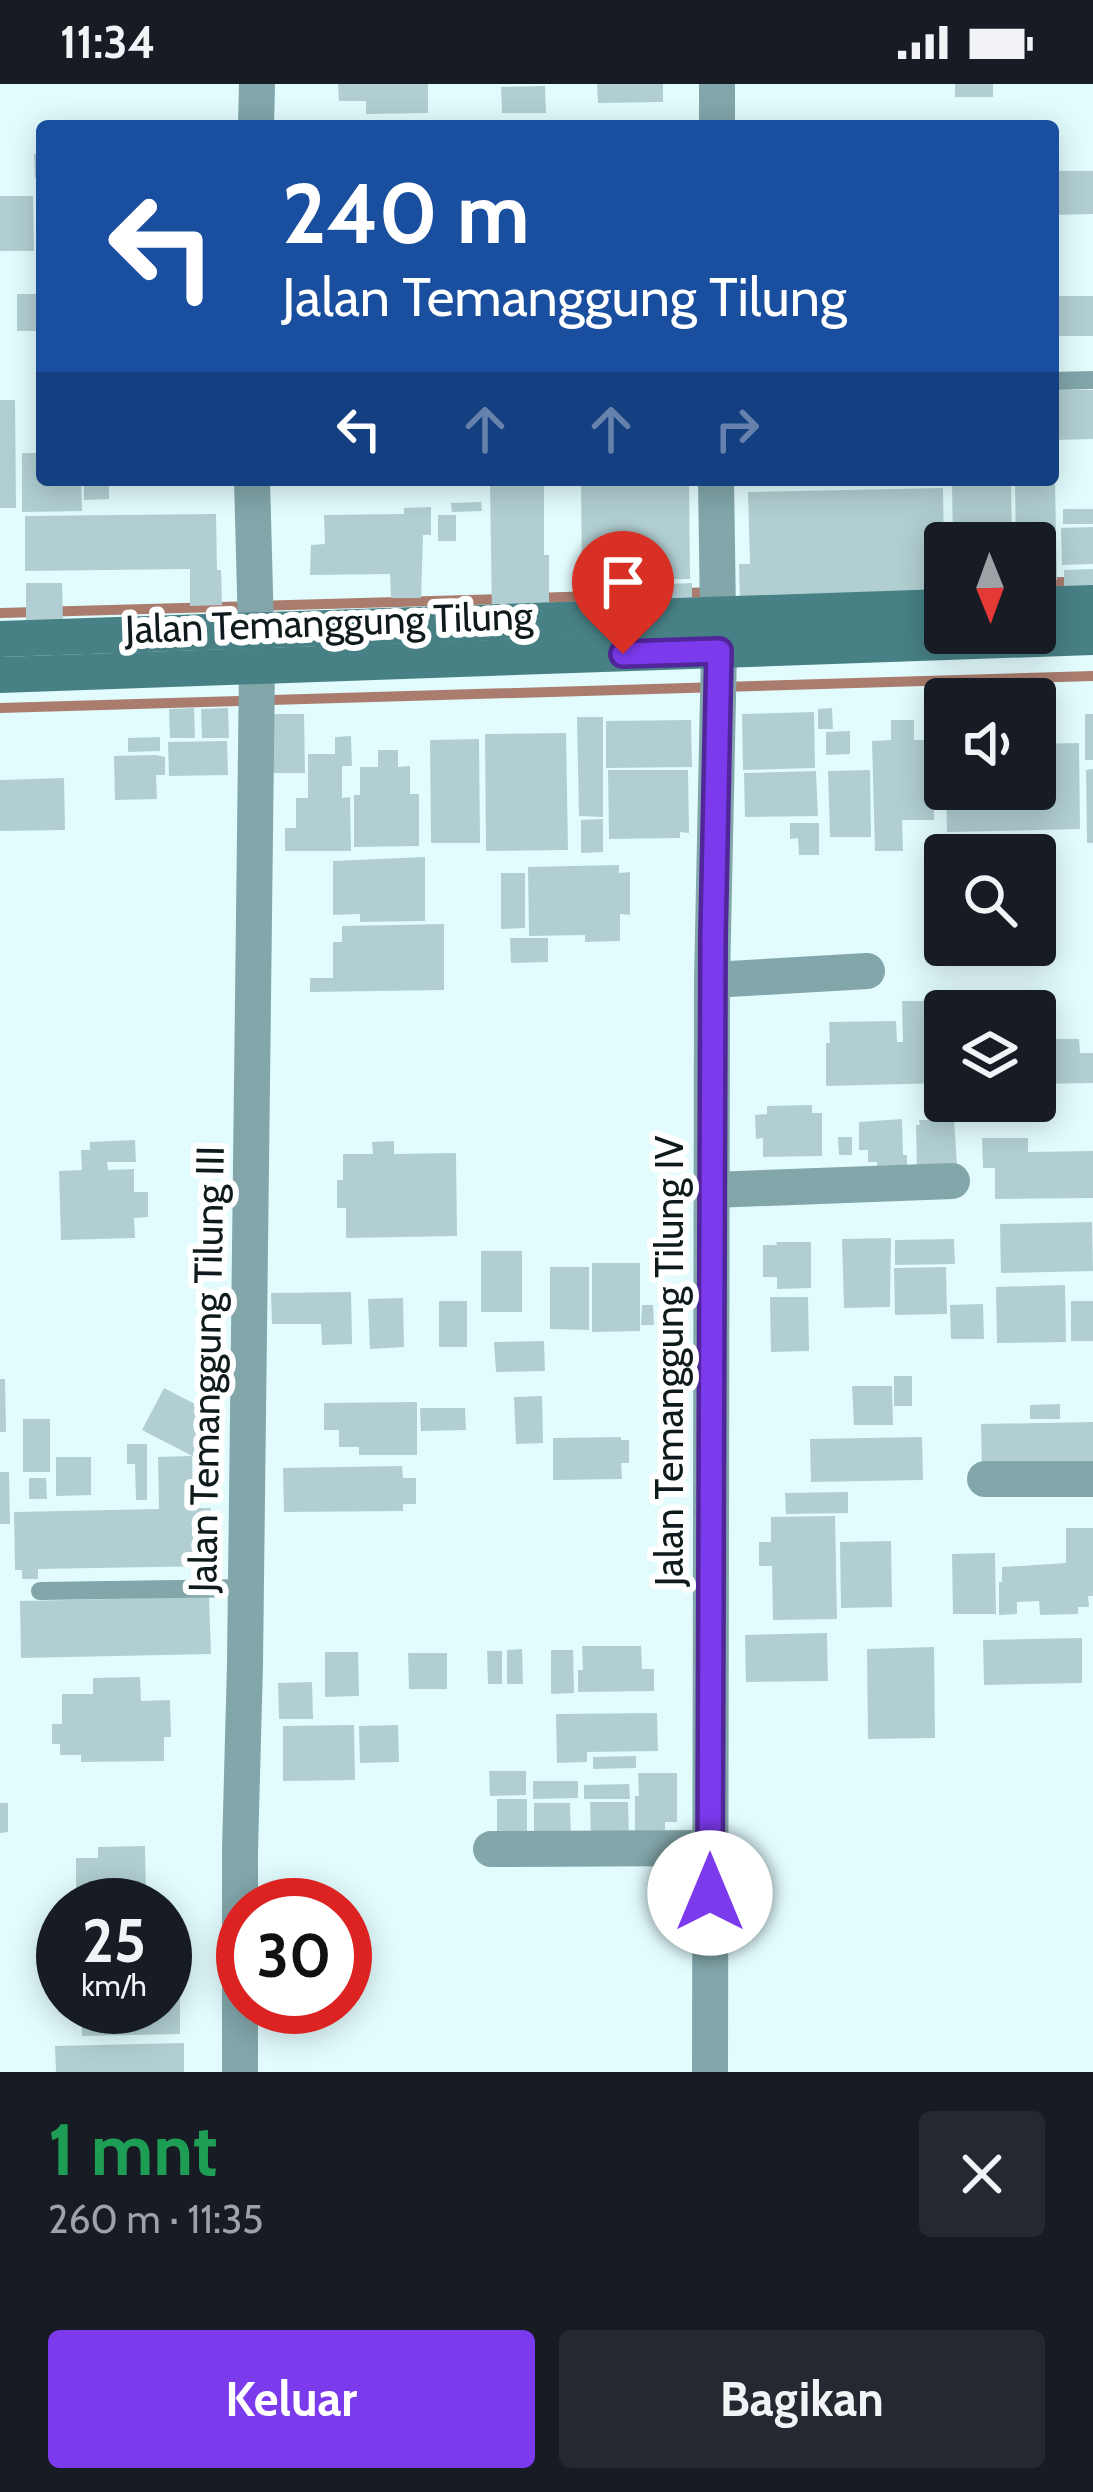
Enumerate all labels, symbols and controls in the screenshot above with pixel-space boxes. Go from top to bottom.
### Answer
text: 11:34 [60,15,155,69]
text: 240 m [282,162,530,264]
icon: left [84,168,240,324]
text: Jalan Temanggung Tilung [282,264,847,330]
icon: left [326,396,392,462]
icon: ahead [452,396,518,462]
icon: ahead [578,396,644,462]
icon: right [704,396,770,462]
north arrow [924,522,1056,654]
map controls [924,522,1056,1122]
pin [572,531,674,654]
icon: arrive [590,549,656,615]
street label: Jalan Temanggung Tilung [123,591,534,653]
button: sound [924,678,1056,810]
button: search [924,834,1056,966]
button: layers [924,990,1056,1122]
street label: Jalan Temanggung Tilung IV [645,1136,693,1587]
street label: Jalan Temanggung Tilung III [178,1145,234,1594]
position arrow [647,1830,773,1956]
speed limit sign: 30 [216,1878,372,2034]
text: 25 [82,1904,146,1977]
text: km/h [81,1967,147,2004]
text: 1 mnt [48,2106,217,2193]
button: close [919,2111,1045,2237]
text: 260 m · 11:35 [48,2195,263,2243]
button: Keluar [48,2330,535,2468]
button: Bagikan [559,2330,1045,2468]

